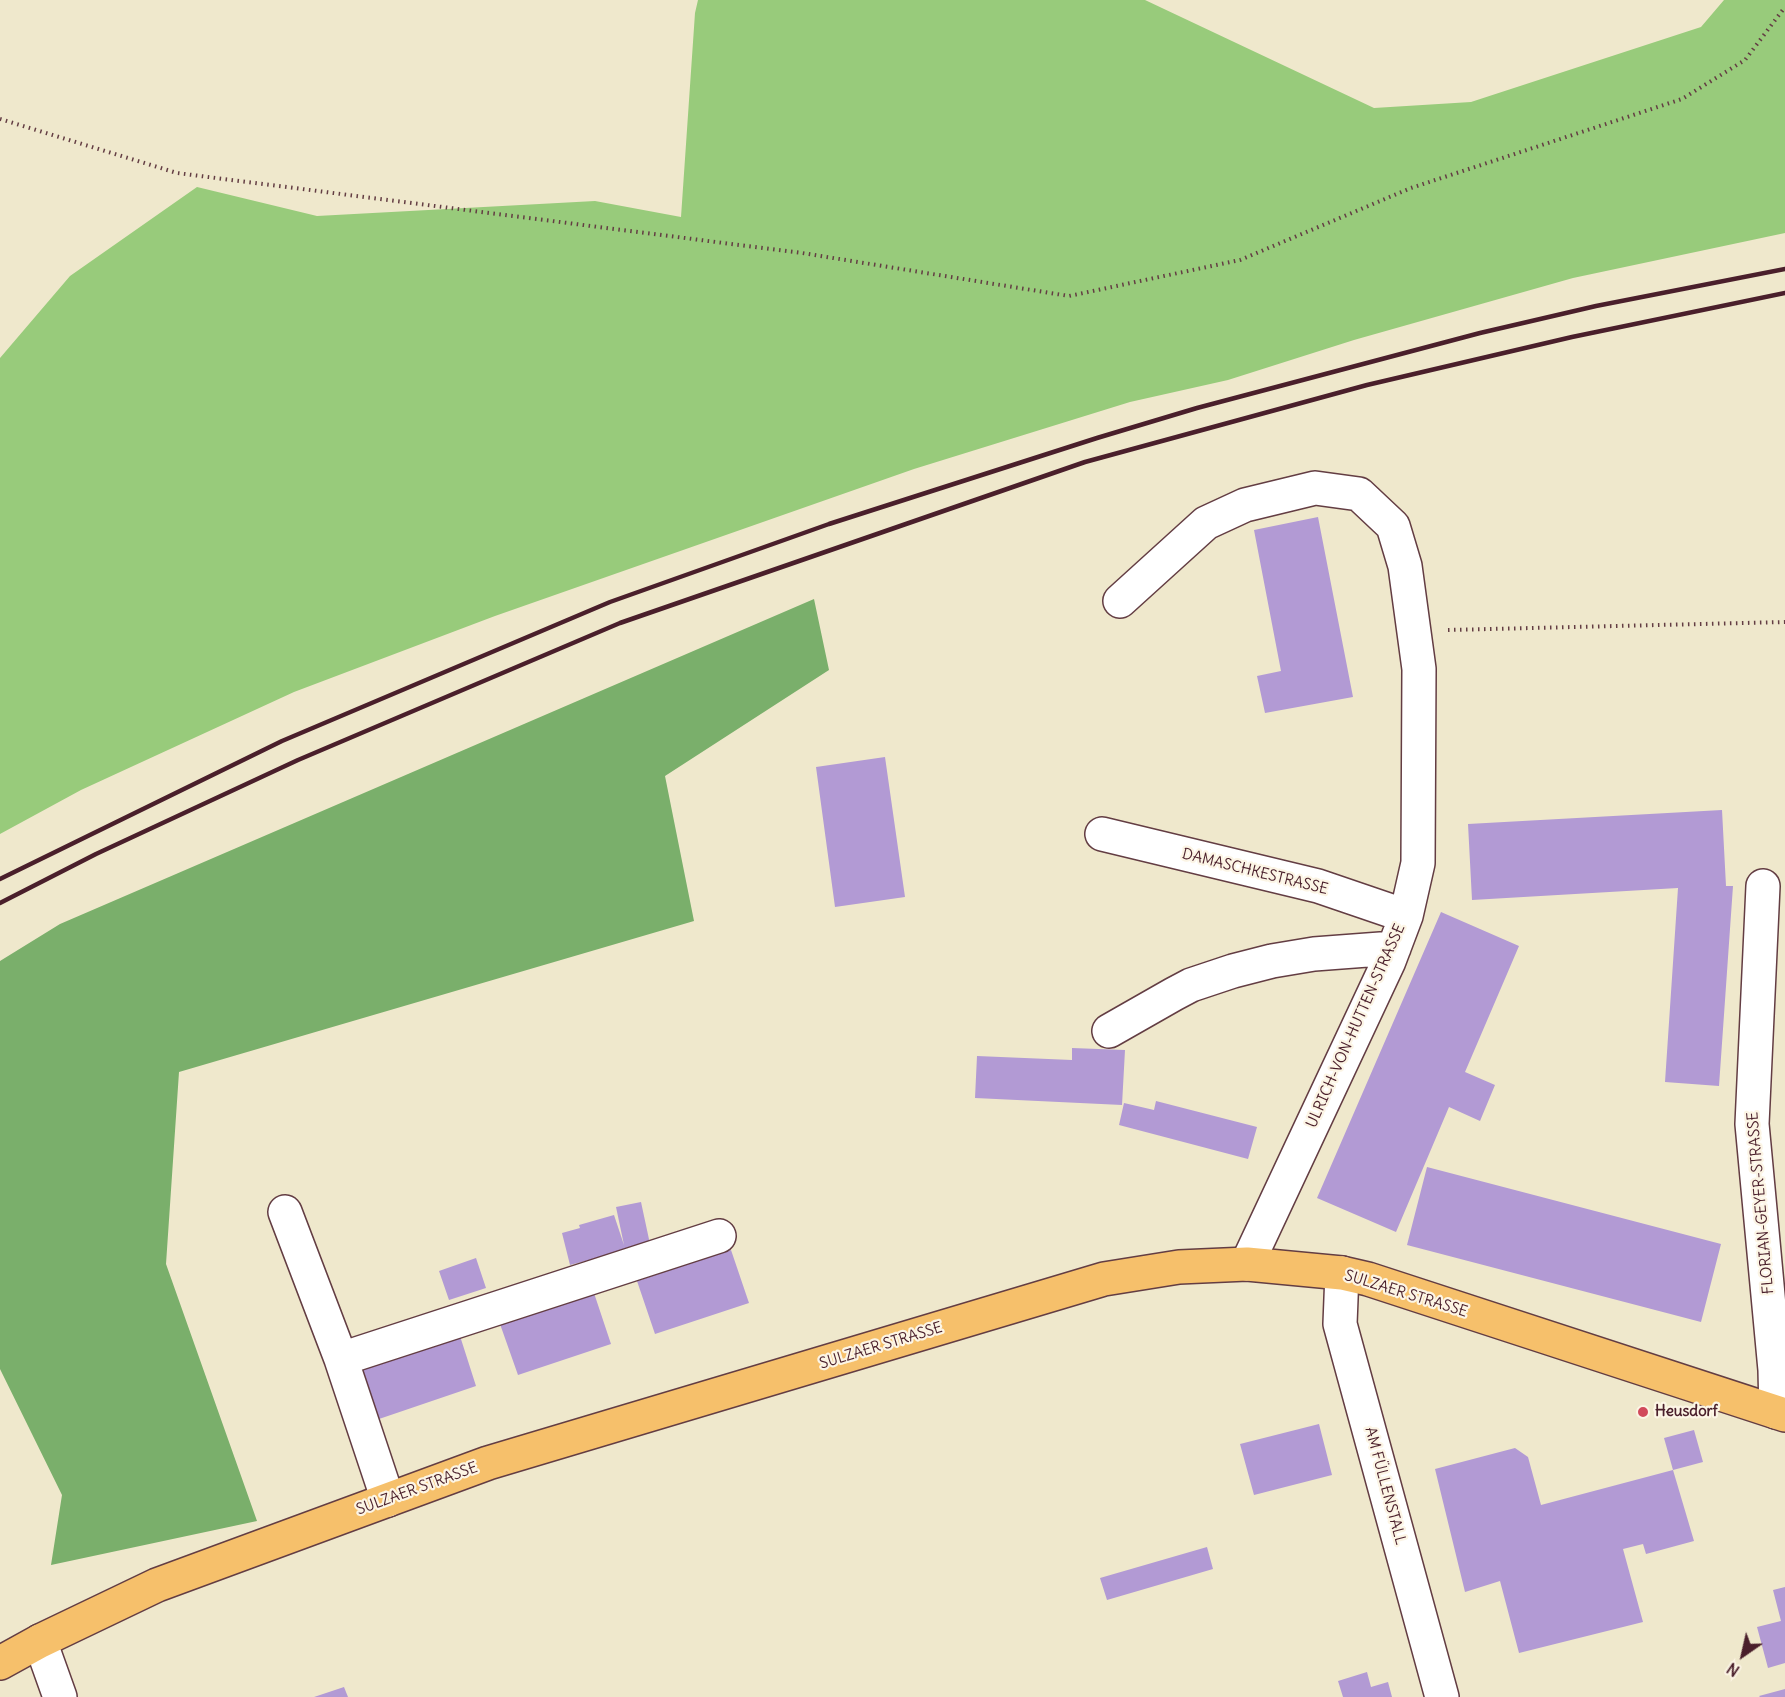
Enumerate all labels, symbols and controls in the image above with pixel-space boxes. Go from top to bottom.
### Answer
street label: DAMASCHKESTRASSE [1180,845,1330,899]
street label: ULRICH-VON-HUTTEN-STRASSE [1303,921,1409,1131]
street label: FLORIAN-GEYER-STRASSE [1744,1111,1778,1295]
street label: SULZAER STRASSE [1342,1267,1470,1321]
street label: SULZAER STRASSE [817,1319,945,1373]
place label: Heusdorf [1655,1403,1718,1421]
marker: Heusdorf [1636,1405,1650,1419]
street label: AM FÜLLENSTALL [1361,1425,1409,1547]
street label: SULZAER STRASSE [354,1459,480,1519]
north arrow [1713,1625,1773,1685]
text: N [1723,1659,1743,1681]

